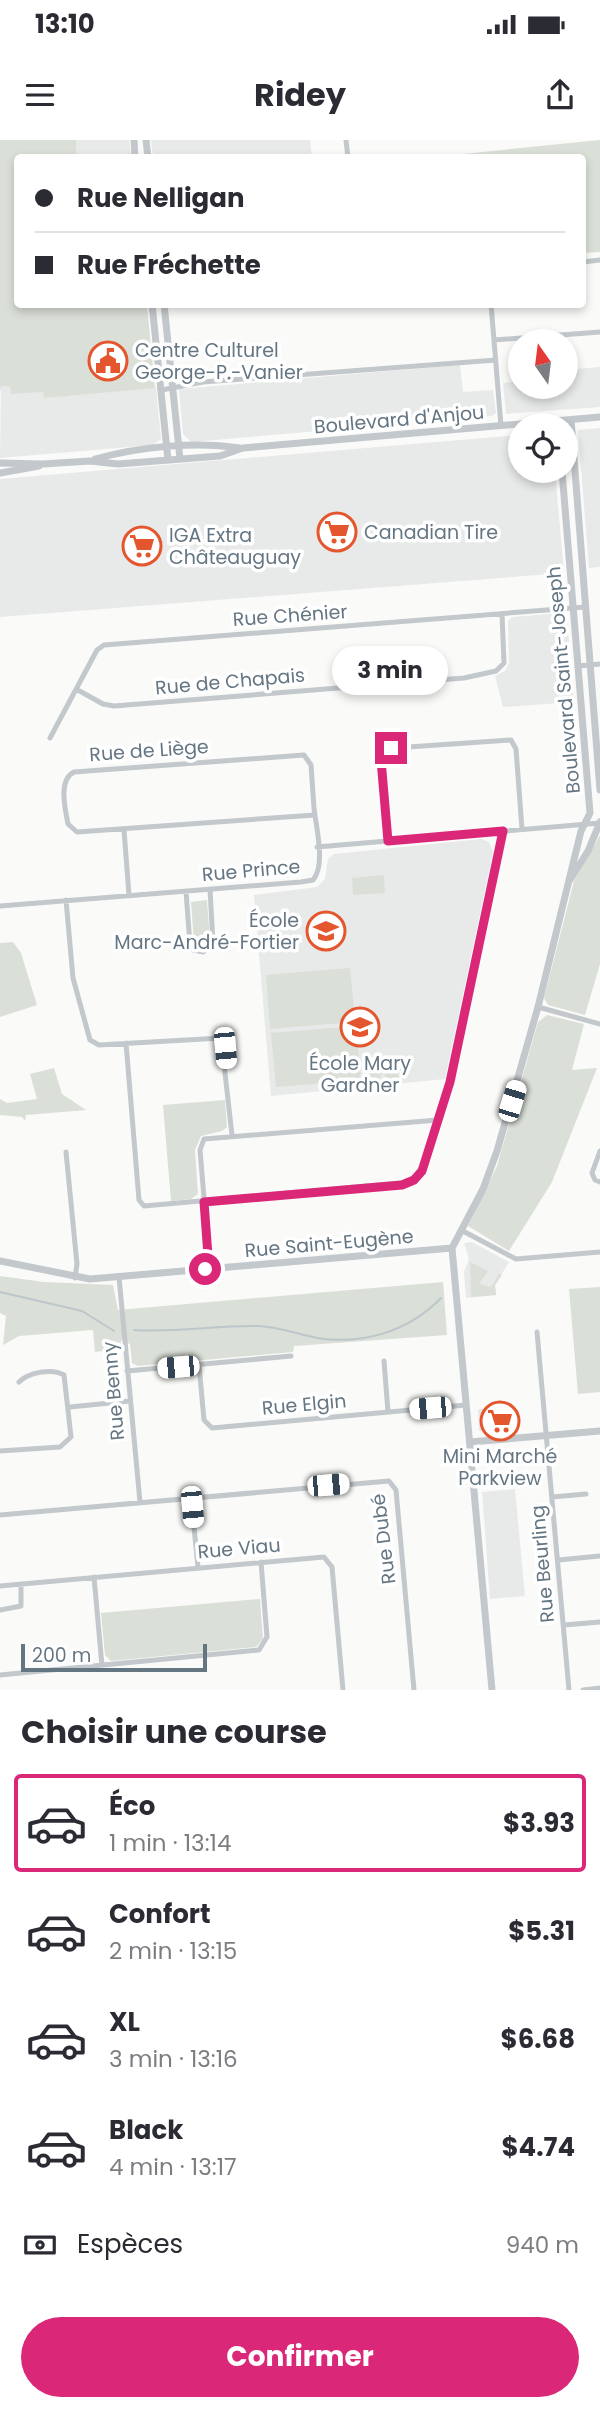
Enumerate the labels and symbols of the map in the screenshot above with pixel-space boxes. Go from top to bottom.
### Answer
north arrow [508,329,578,399]
place label: Centre Culturel George-P.-Vanier [135,337,303,386]
public building icon: Centre Culturel George-P.-Vanier [87,340,129,382]
street label: Boulevard d'Anjou [313,399,485,440]
supermarket icon: Canadian Tire [316,511,358,553]
place label: Canadian Tire [364,519,498,546]
place label: IGA Extra Châteauguay [169,522,301,571]
supermarket icon: IGA Extra Châteauguay [121,525,163,567]
street label: Boulevard Saint-Joseph [540,565,587,795]
street label: Rue Chénier [232,598,348,633]
callout: 3 min [333,646,449,696]
street label: Rue de Chapais [154,662,306,701]
route end [375,732,407,764]
street label: Rue de Liège [88,733,210,768]
street label: Rue Prince [201,853,301,888]
place label: École Marc-André-Fortier [114,907,299,956]
school or university icon: École Marc-André-Fortier [305,910,347,952]
school or university icon: École Mary Gardner [339,1006,381,1048]
car [213,1026,238,1070]
place label: École Mary Gardner [309,1050,411,1099]
car [496,1078,529,1124]
street label: Rue Saint-Eugène [244,1223,415,1264]
route start [189,1253,221,1285]
street label: Rue Benny [96,1340,131,1441]
car [157,1355,200,1379]
street label: Rue Elgin [261,1387,347,1422]
car [409,1396,452,1420]
supermarket icon: Mini Marché Parkview [479,1400,521,1442]
place label: Mini Marché Parkview [443,1443,557,1492]
car [307,1473,350,1497]
car [180,1485,205,1529]
street label: Rue Dubé [365,1492,402,1586]
street label: Rue Beurling [524,1504,561,1624]
street label: Rue Viau [196,1531,282,1566]
scale bar [21,1641,206,1673]

